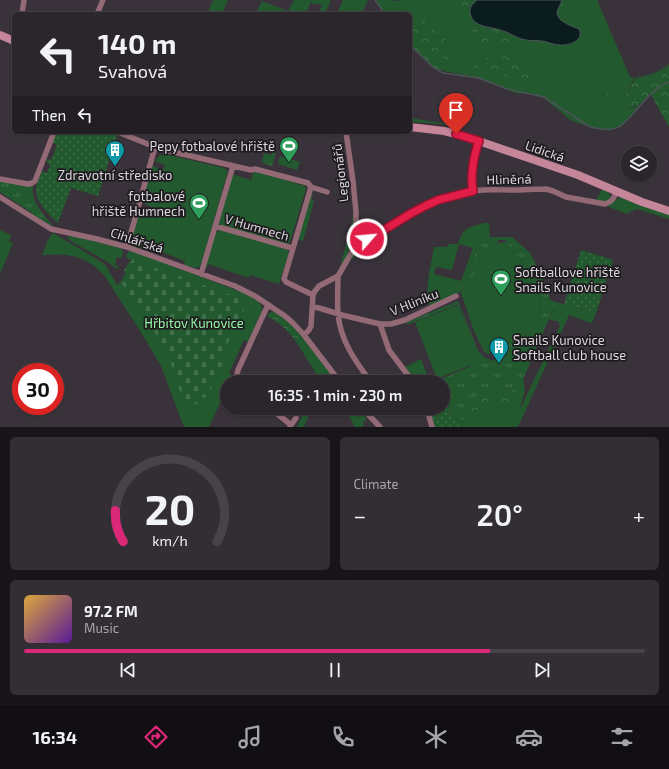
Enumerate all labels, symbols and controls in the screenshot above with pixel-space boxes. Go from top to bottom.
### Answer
text: 140 m [98,26,176,60]
icon: left [32,28,84,80]
text: Svahová [98,60,167,82]
pin [439,93,473,134]
icon: arrive [445,99,467,121]
icon: left [74,104,96,126]
text: Then [32,106,66,124]
sports icon: Pepy fotbalové hřiště [278,135,300,163]
street label: Lidická [523,137,567,165]
place label: Pepy fotbalové hřiště [150,138,275,154]
building icon: Zdravotní středisko [104,139,126,167]
street label: Legionářů [328,143,352,203]
map controls [621,146,657,182]
button: layers [621,146,657,182]
place label: Zdravotní středisko [58,167,172,183]
street label: Hliněná [486,171,532,187]
place label: fotbalové hřiště Humnech [92,188,185,219]
sports icon: fotbalové hřiště Humnech [188,192,210,220]
street label: V Humnech [223,210,291,244]
position arrow [346,218,388,260]
street label: Cihlářská [108,224,166,256]
place label: Softballove hřiště Snails Kunovice [515,264,620,295]
sports icon: Softballove hřiště Snails Kunovice [490,268,512,296]
street label: V Hliníku [387,285,441,319]
park label: Hřbitov Kunovice [144,315,244,331]
place label: Snails Kunovice Softball club house [513,332,626,363]
building icon: Snails Kunovice Softball club house [488,336,510,364]
speed limit sign: 30 [12,363,64,415]
text: 16:35 · 1 min · 230 m [268,386,402,404]
text: Climate [354,476,398,492]
text: 20 [145,482,195,532]
text: 20° [476,496,523,532]
text: − [354,502,366,528]
text: + [633,502,645,528]
text: km/h [152,531,187,548]
text: 97.2 FM [84,602,138,620]
text: Music [84,620,119,636]
icon: previous [117,659,139,681]
icon: pause [324,659,346,681]
icon: next [531,659,553,681]
icon: directions [142,723,170,751]
icon: music [236,723,264,751]
icon: phone [329,723,357,751]
icon: climate [422,723,450,751]
icon: car [515,723,543,751]
icon: filters [608,723,636,751]
text: 16:34 [33,726,77,748]

